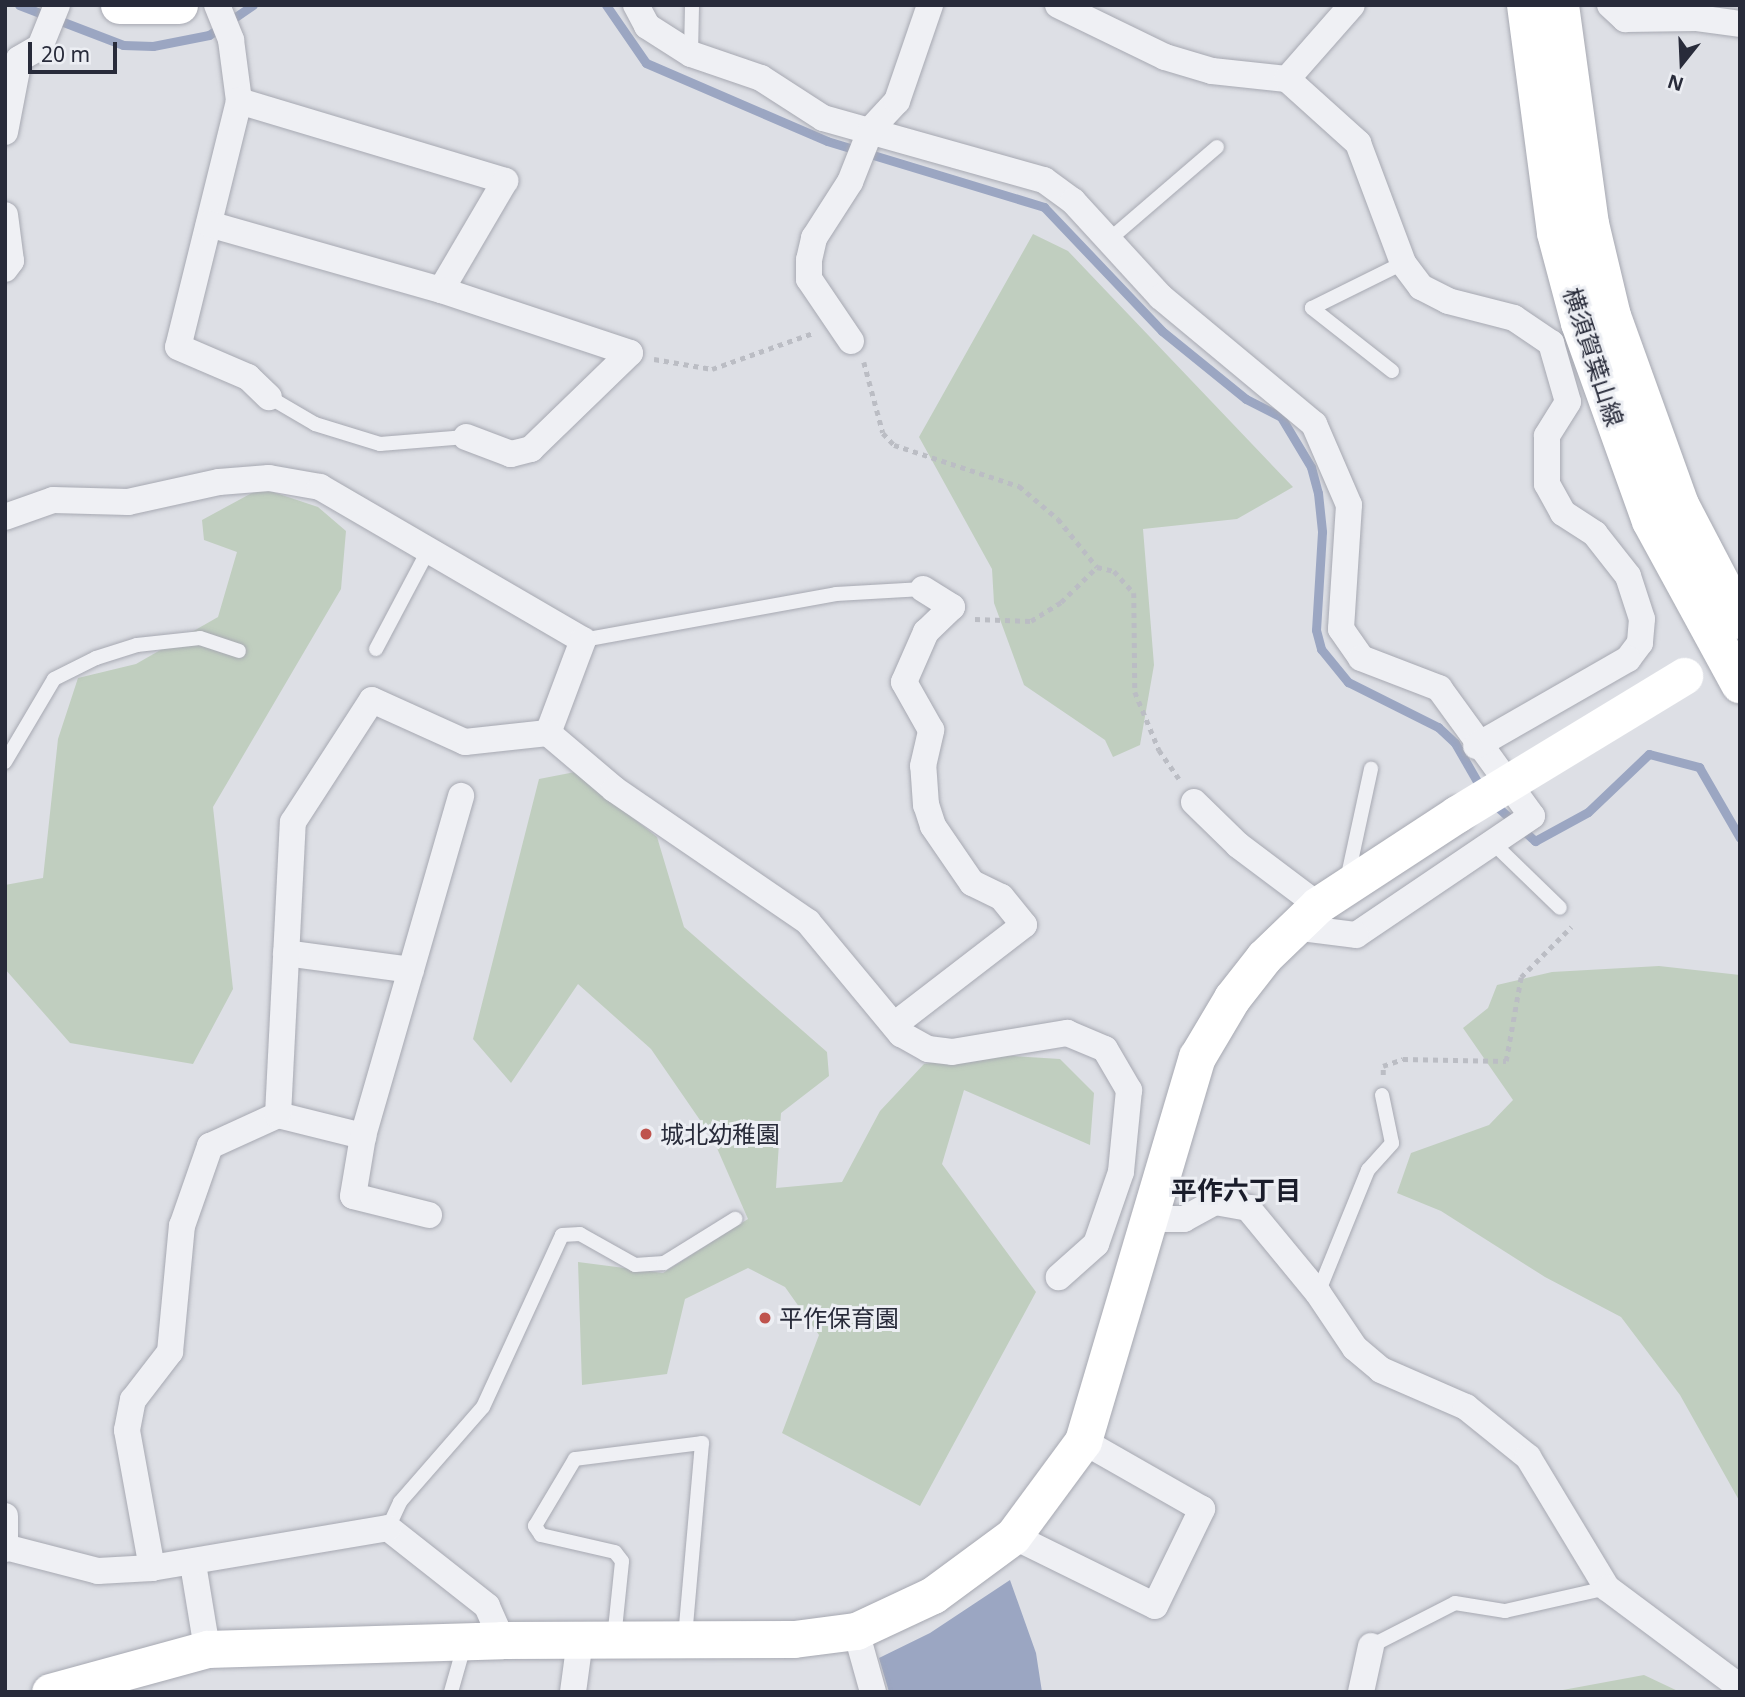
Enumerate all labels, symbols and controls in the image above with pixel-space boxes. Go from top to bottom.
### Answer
scale bar [32,28,121,72]
north arrow [1647,28,1717,98]
text: 20 m [41,40,90,68]
text: N [1664,68,1687,98]
street label: 横須賀葉山線 [1558,284,1630,430]
place label: 城北幼稚園 [660,1120,780,1148]
marker: 城北幼稚園 [638,1126,654,1142]
district label: 平作六丁目 [1171,1175,1301,1207]
place label: 平作保育園 [779,1304,899,1332]
marker: 平作保育園 [757,1310,773,1326]

